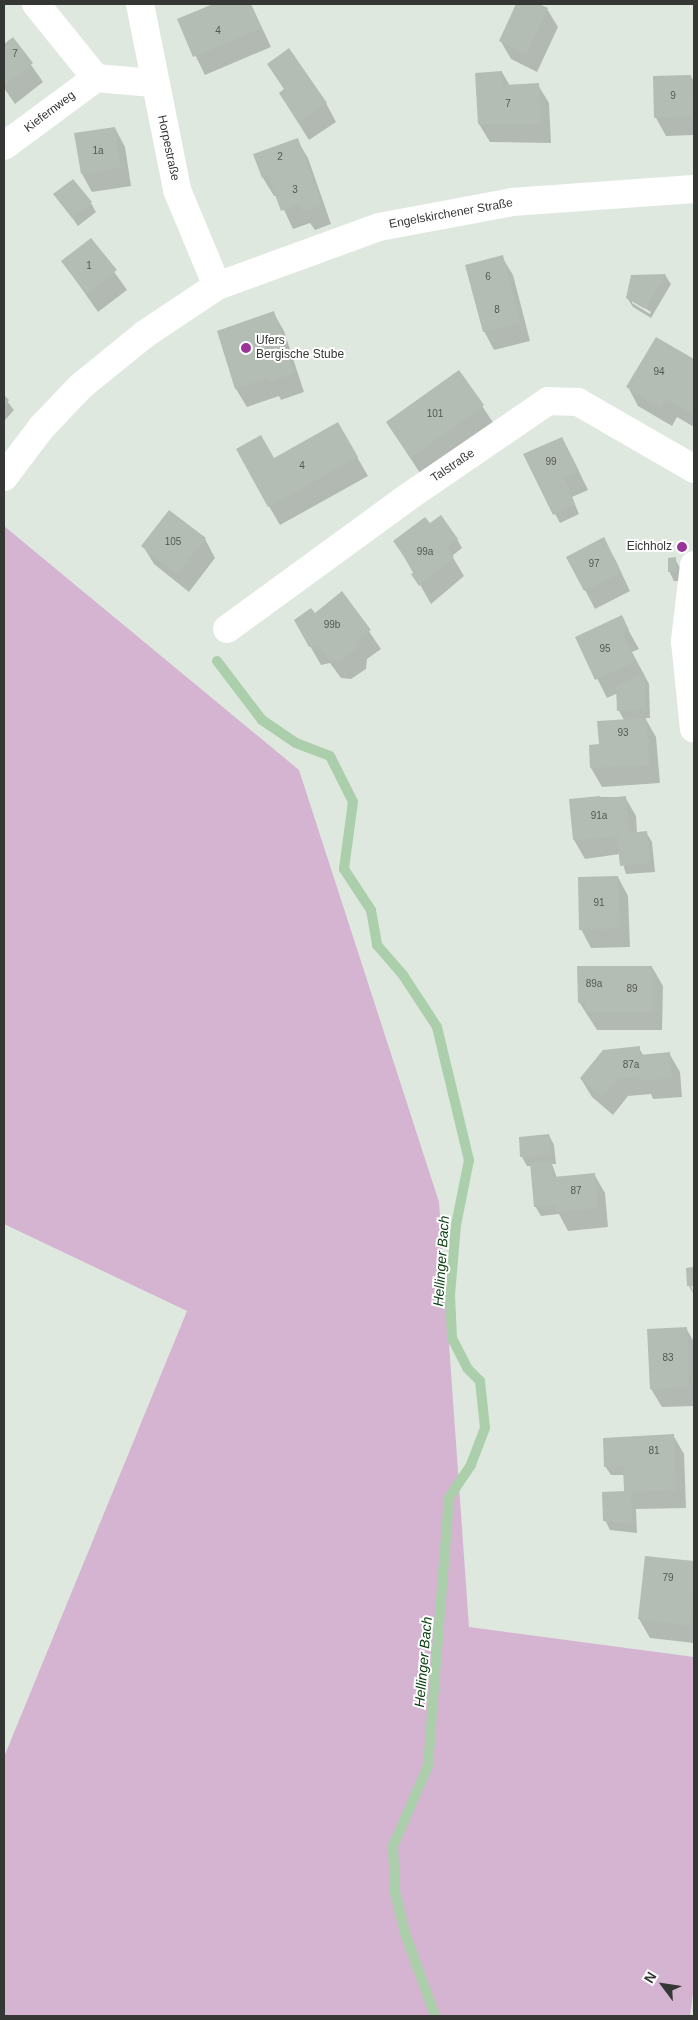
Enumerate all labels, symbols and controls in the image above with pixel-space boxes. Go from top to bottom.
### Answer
house number: 4 [215,25,221,37]
house number: 7 [12,48,18,60]
street label: Kiefernweg [22,88,78,136]
house number: 9 [670,90,676,102]
house number: 7 [505,98,511,110]
street label: Horpestraße [154,114,182,182]
house number: 1a [92,145,104,157]
house number: 2 [277,151,283,163]
house number: 3 [292,184,298,196]
street label: Engelskirchener Straße [388,196,514,232]
house number: 1 [86,260,92,272]
house number: 6 [485,271,491,283]
house number: 8 [494,304,500,316]
place label: Ufers Bergische Stube [256,334,344,362]
marker: Ufers Bergische Stube [240,342,252,354]
house number: 94 [653,366,665,378]
house number: 101 [427,408,443,420]
street label: Talstraße [429,446,477,486]
house number: 99 [545,456,557,468]
house number: 4 [299,460,305,472]
house number: 105 [165,536,181,548]
place label: Eichholz [627,540,672,554]
marker: Eichholz [676,541,688,553]
house number: 99a [417,546,433,558]
house number: 97 [588,558,600,570]
house number: 99b [324,619,340,631]
house number: 95 [599,643,611,655]
house number: 93 [617,727,629,739]
house number: 91a [591,810,607,822]
house number: 91 [593,897,605,909]
house number: 89a [586,978,602,990]
house number: 89 [626,983,638,995]
house number: 87a [623,1059,639,1071]
house number: 87 [570,1185,582,1197]
water label: Hellinger Bach [429,1215,453,1307]
house number: 83 [662,1352,674,1364]
house number: 81 [648,1445,660,1457]
house number: 79 [662,1572,674,1584]
water label: Hellinger Bach [411,1616,435,1708]
north arrow [638,1960,688,2010]
text: N [641,1969,660,1986]

